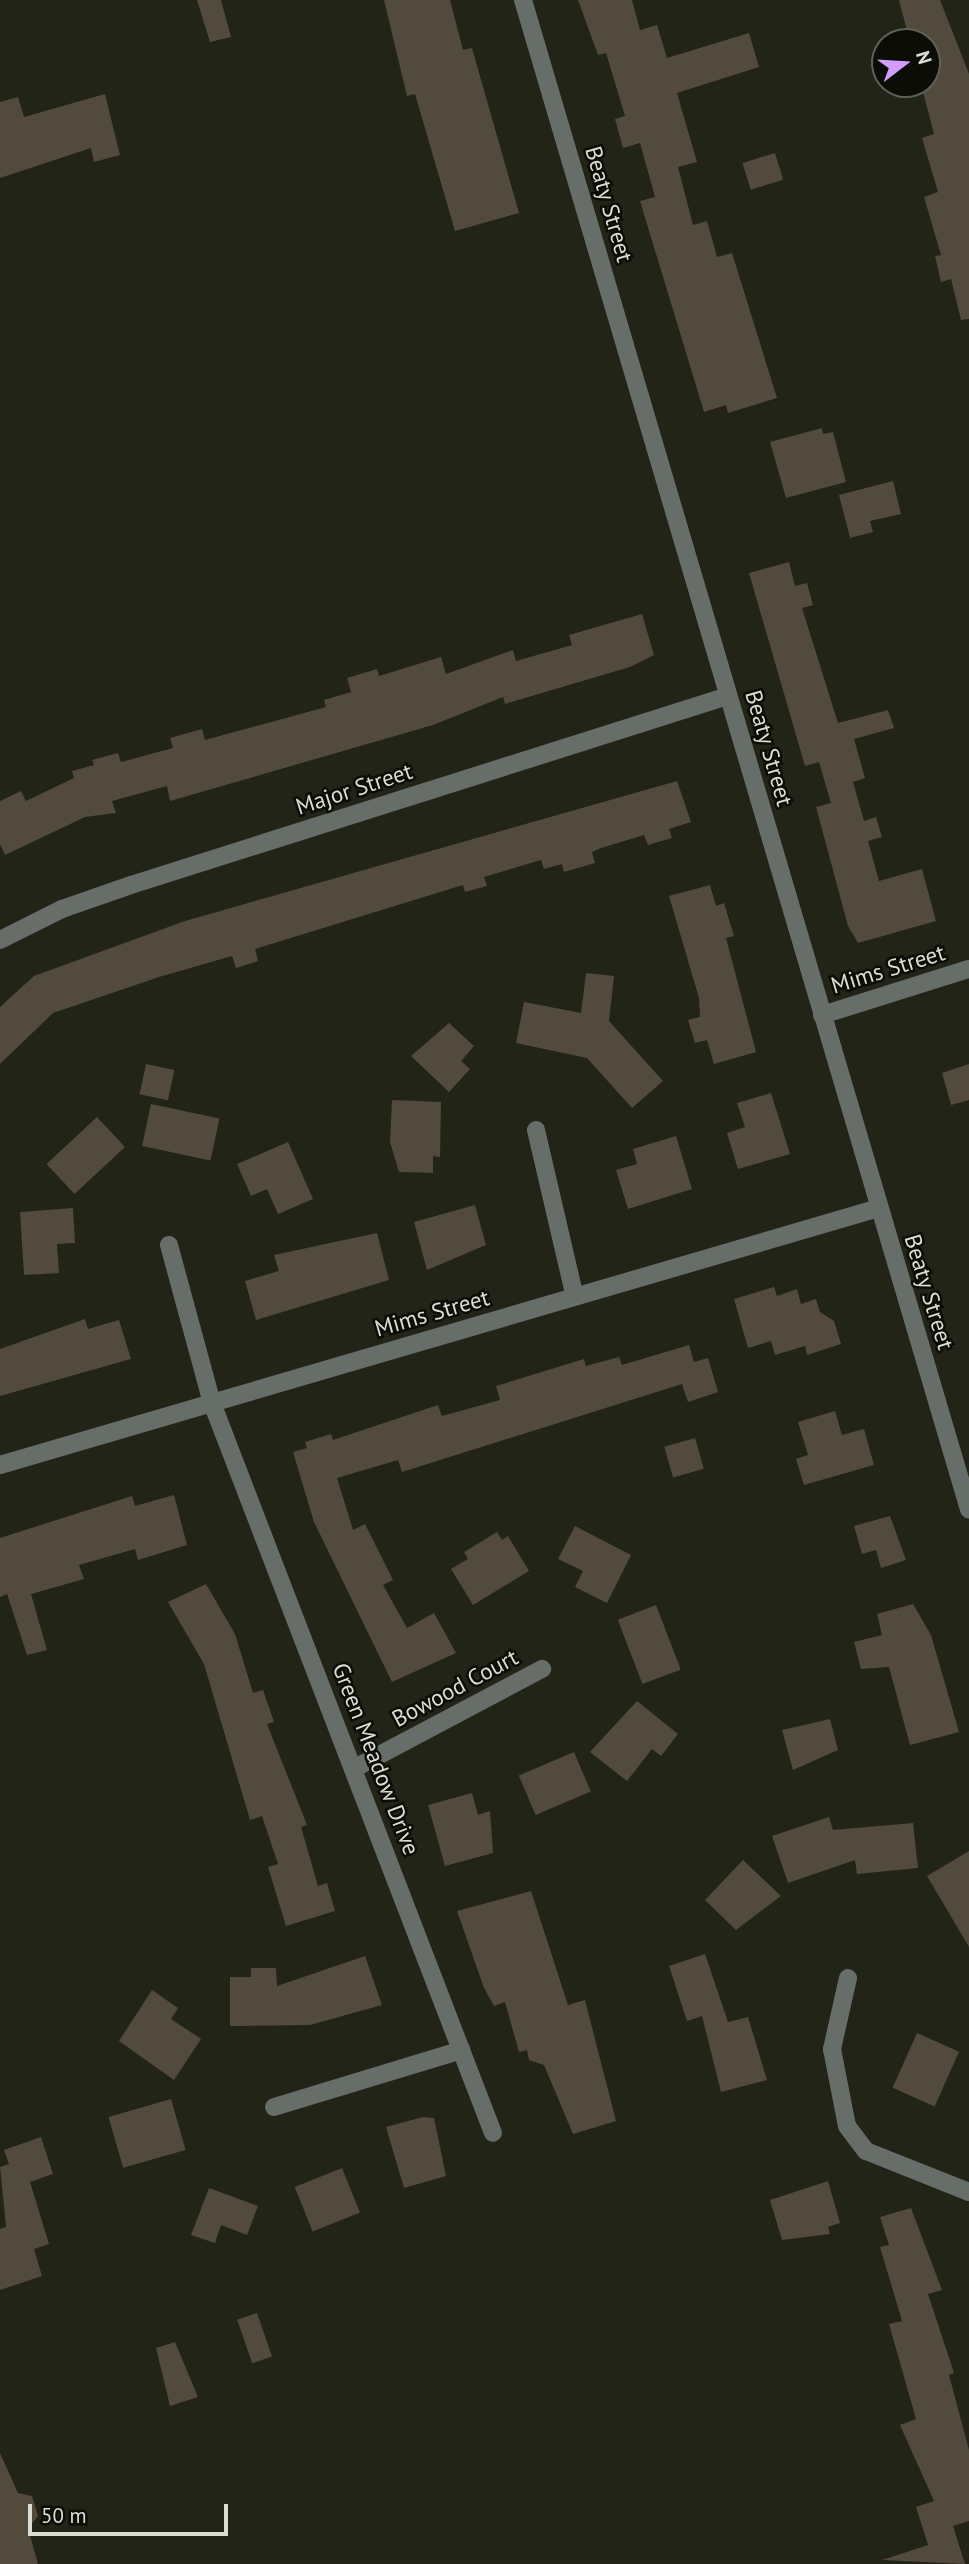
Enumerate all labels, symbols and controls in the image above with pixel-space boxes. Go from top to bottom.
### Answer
north arrow [871,28,941,98]
text: N [911,48,937,67]
street label: Beaty Street [579,143,639,265]
street label: Beaty Street [739,687,799,809]
street label: Major Street [292,757,416,821]
street label: Mims Street [828,939,948,999]
street label: Beaty Street [898,1231,960,1353]
street label: Mims Street [372,1284,492,1342]
street label: Bowood Court [387,1643,523,1733]
street label: Green Meadow Drive [327,1659,425,1859]
scale bar [32,2490,231,2534]
text: 50 m [41,2502,87,2529]

